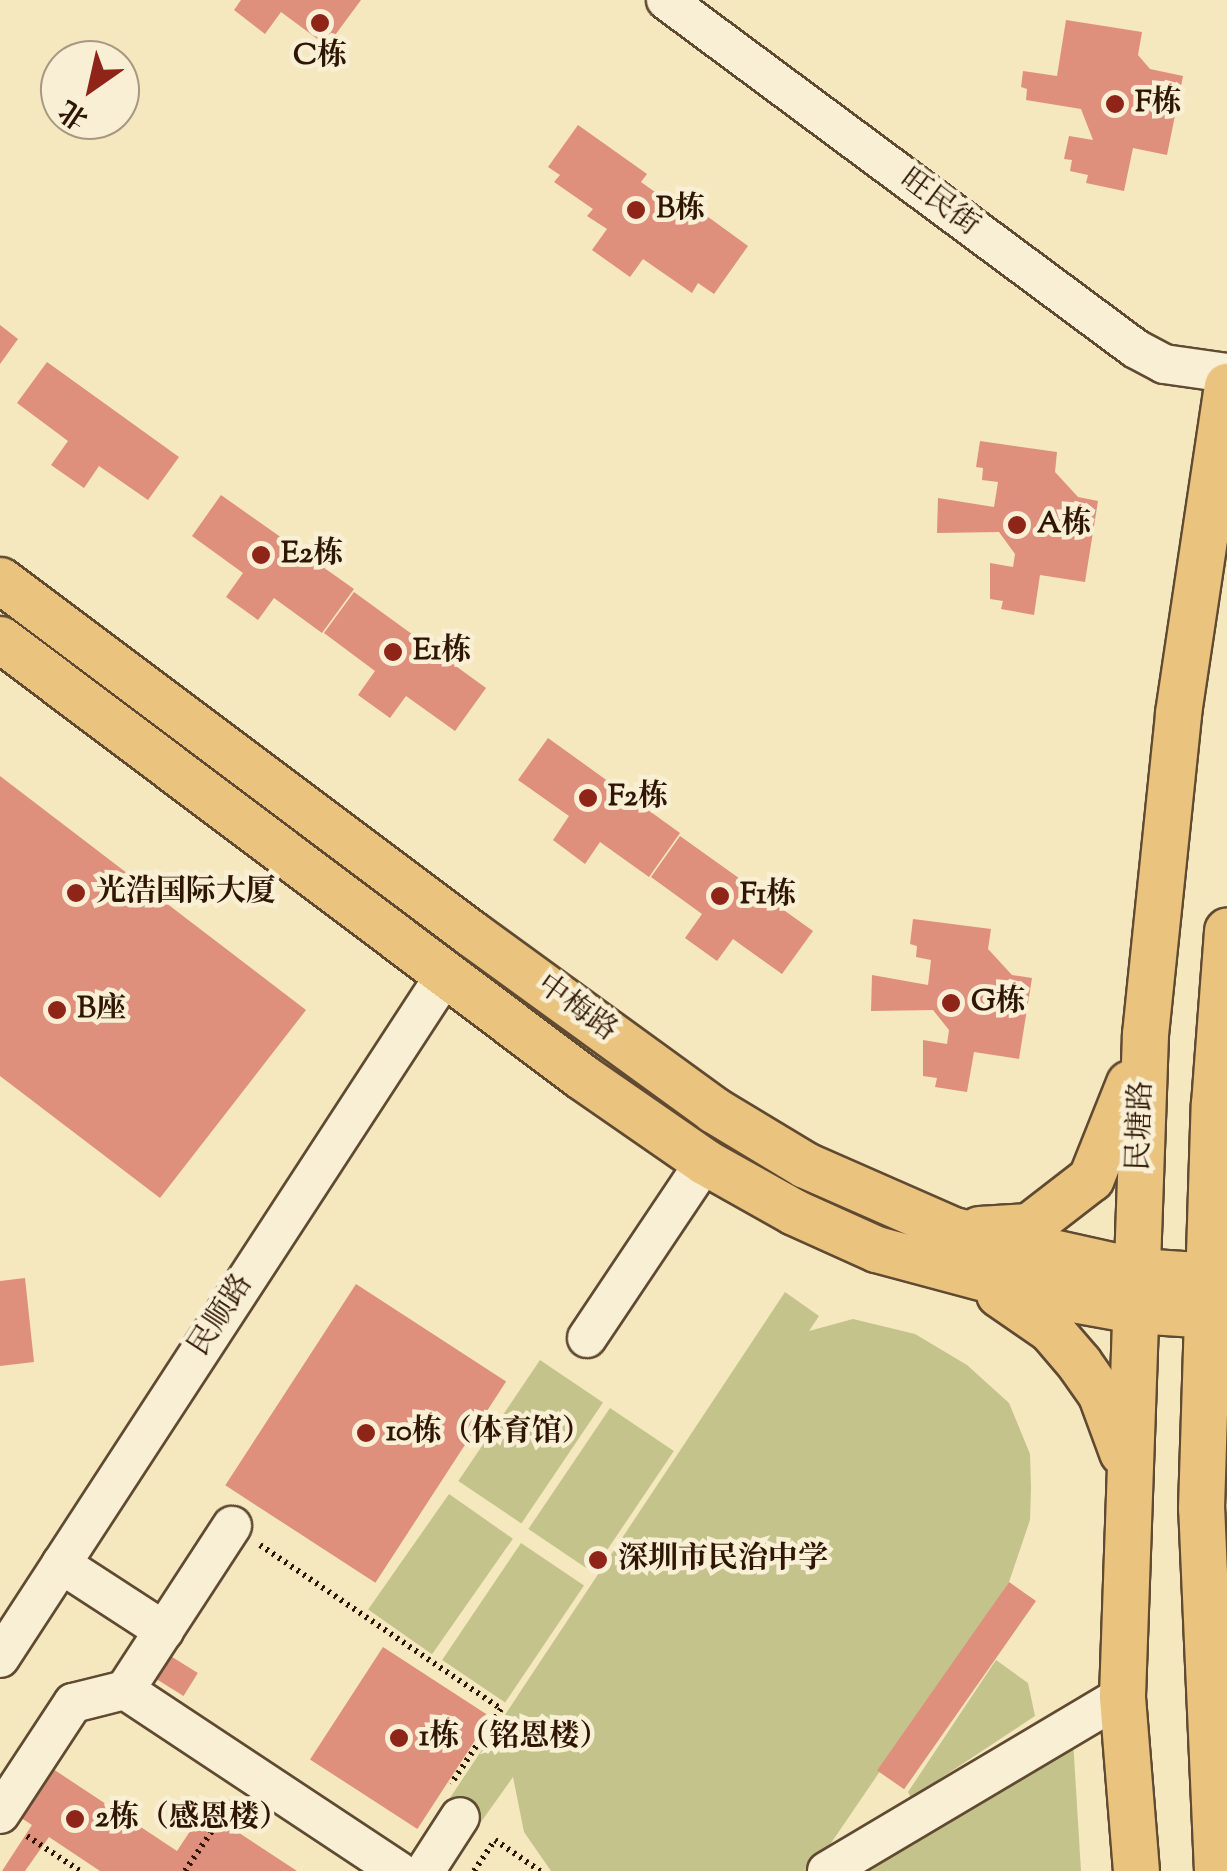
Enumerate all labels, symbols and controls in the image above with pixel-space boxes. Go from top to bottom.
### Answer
marker: C栋 [309,12,331,34]
place label: C栋 [293,39,347,75]
north arrow [40,40,140,140]
place label: F栋 [1135,86,1182,122]
text: 北 [52,89,97,138]
marker: F栋 [1104,93,1126,115]
street label: 旺民街 [892,163,986,245]
place label: B栋 [656,192,705,228]
marker: B栋 [625,199,647,221]
place label: A栋 [1037,507,1091,543]
marker: A栋 [1006,514,1028,536]
place label: E2栋 [281,537,343,573]
marker: E2栋 [250,544,272,566]
place label: E1栋 [413,634,471,670]
marker: E1栋 [382,641,404,663]
place label: F2栋 [608,780,668,816]
marker: F2栋 [577,787,599,809]
place label: 光浩国际大厦 [96,875,276,911]
place label: F1栋 [740,878,796,914]
marker: 光浩国际大厦 [65,882,87,904]
marker: F1栋 [709,885,731,907]
street label: 中梅路 [529,968,623,1050]
place label: G栋 [971,985,1026,1021]
place label: B座 [77,992,126,1028]
marker: G栋 [940,992,962,1014]
marker: B座 [46,999,68,1021]
street label: 民塘路 [1122,1080,1162,1172]
street label: 民顺路 [182,1268,262,1364]
place label: 10栋（体育馆） [386,1415,592,1451]
marker: 10栋（体育馆） [355,1422,377,1444]
place label: 深圳市民治中学 [618,1542,828,1578]
marker: 深圳市民治中学 [587,1549,609,1571]
place label: 1栋（铭恩楼） [419,1720,609,1756]
marker: 1栋（铭恩楼） [388,1727,410,1749]
place label: 2栋（感恩楼） [95,1801,289,1837]
marker: 2栋（感恩楼） [64,1808,86,1830]

